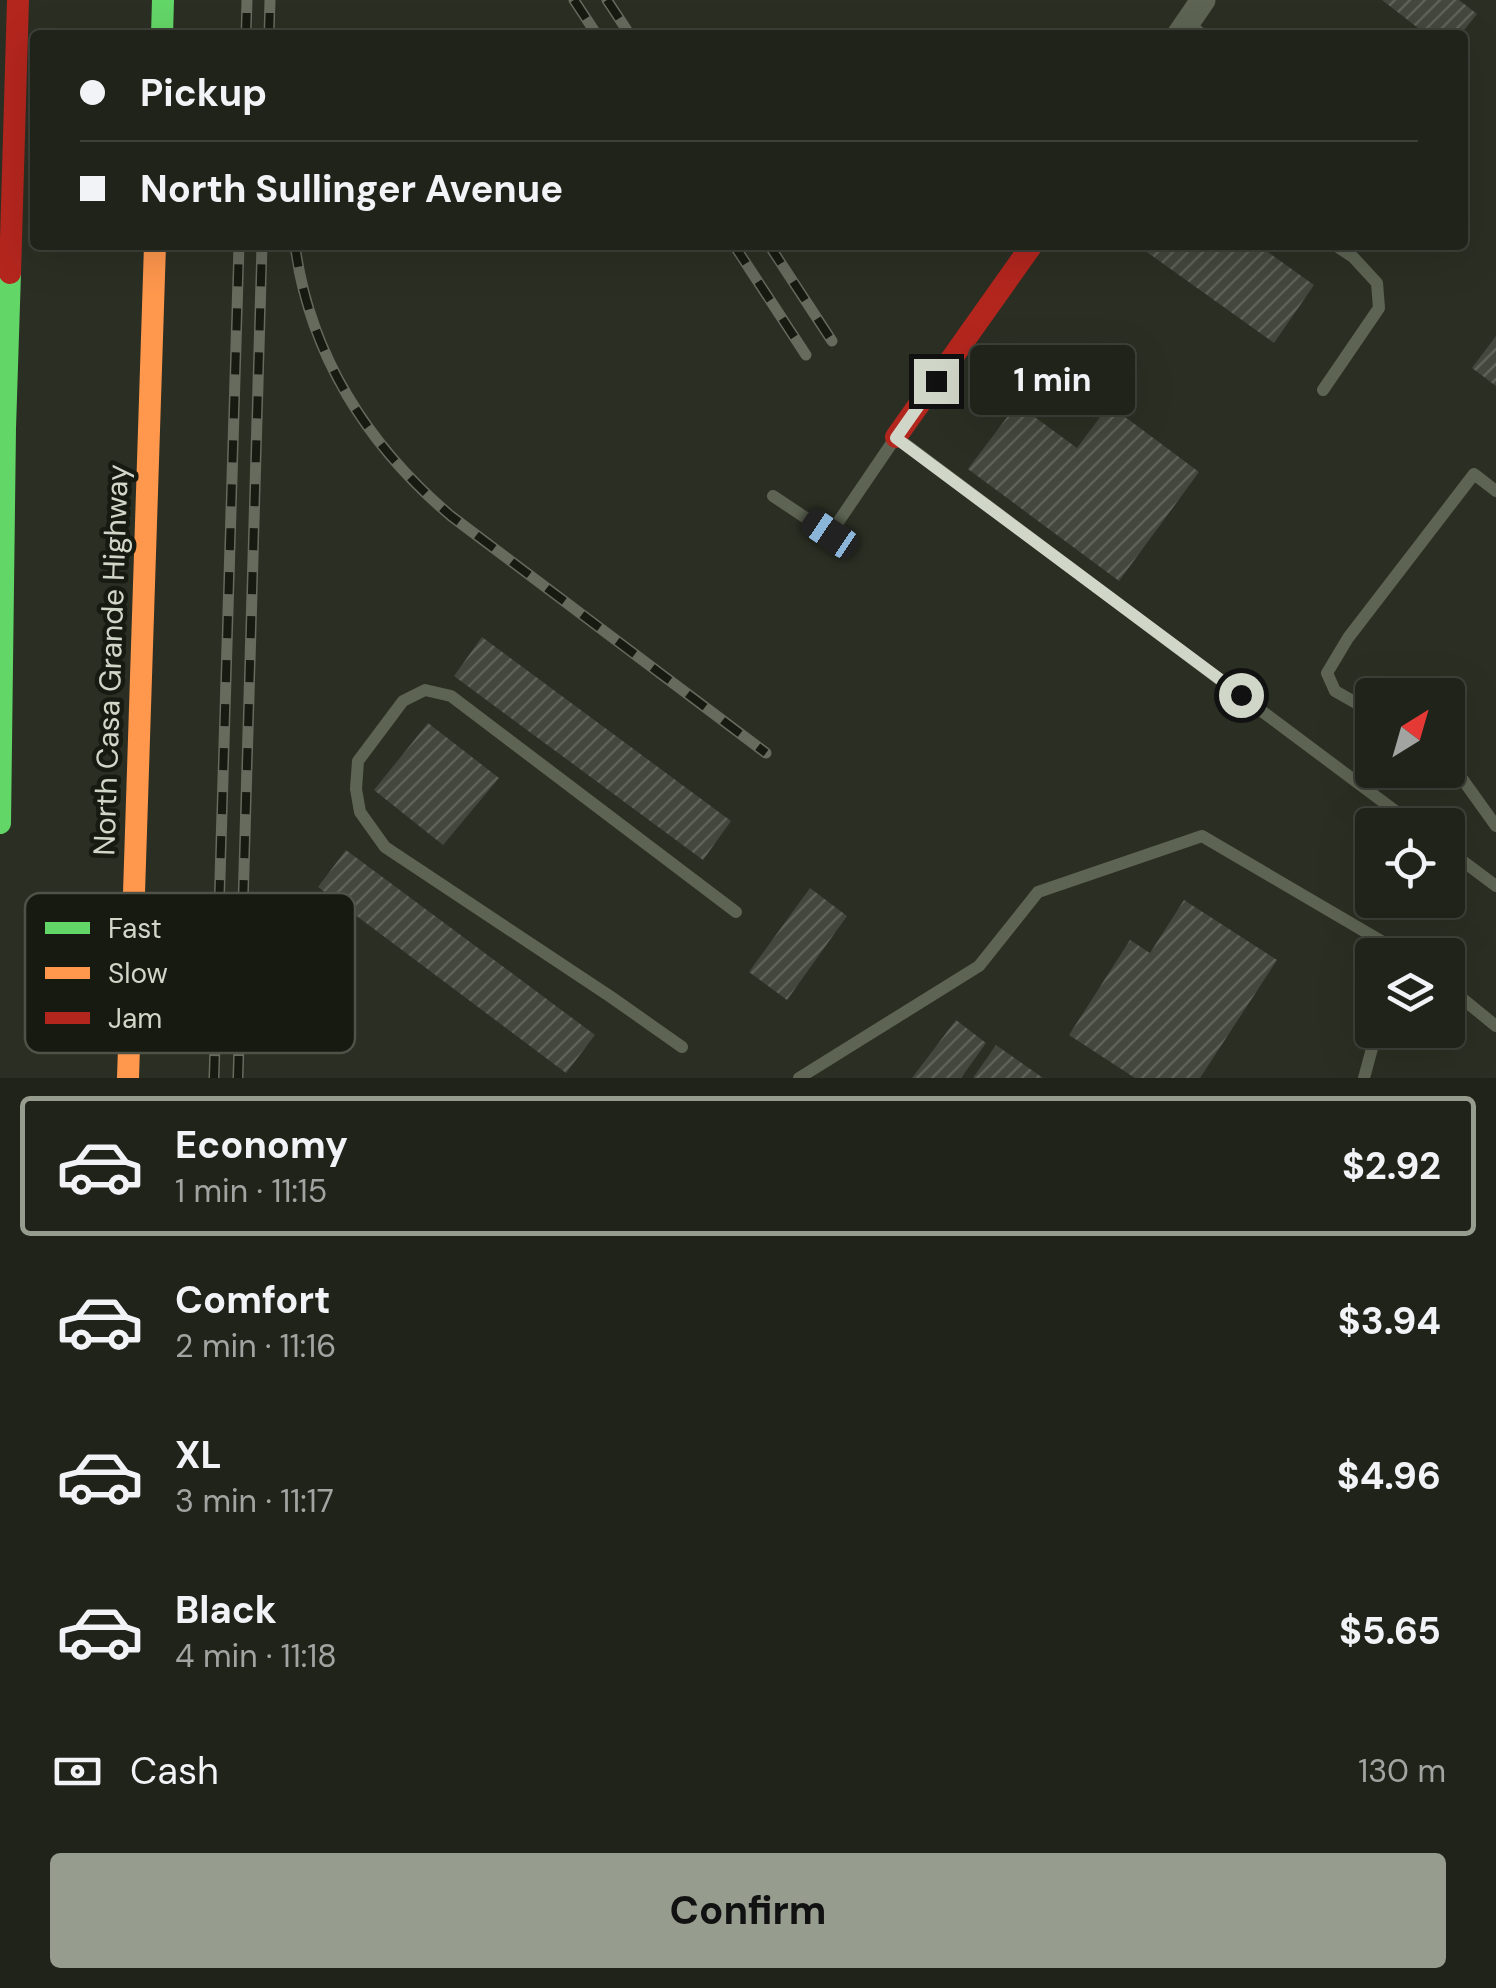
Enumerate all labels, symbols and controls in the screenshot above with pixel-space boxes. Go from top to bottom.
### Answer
text: Pickup [140,68,267,118]
text: North Sullinger Avenue [140,164,563,214]
callout: 1 min [971,346,1136,416]
route end [914,359,959,404]
text: 1 min [1014,359,1091,401]
street label: North Casa Grande Highway [84,463,137,856]
car [797,505,863,563]
route start [1219,673,1264,718]
north arrow [1355,678,1465,788]
map controls [1355,678,1465,1048]
button: locate [1355,808,1465,918]
legend [25,893,355,1053]
text: Fast [108,910,162,947]
button: layers [1355,938,1465,1048]
text: Slow [108,955,168,992]
text: Jam [108,1000,162,1037]
text: Economy [175,1120,348,1170]
icon: car [55,1121,145,1211]
text: $2.92 [1342,1141,1441,1191]
text: 1 min · 11:15 [175,1170,327,1212]
text: Comfort [175,1275,331,1325]
icon: car [55,1276,145,1366]
text: $3.94 [1338,1296,1441,1346]
text: 2 min · 11:16 [175,1325,336,1367]
text: XL [175,1430,222,1480]
icon: car [55,1431,145,1521]
text: $4.96 [1337,1451,1441,1501]
text: 3 min · 11:17 [175,1480,334,1522]
text: Black [175,1585,277,1635]
icon: car [55,1586,145,1676]
text: $5.65 [1339,1606,1441,1656]
text: 4 min · 11:18 [175,1635,337,1677]
icon: cash [50,1744,105,1799]
text: Cash [130,1746,219,1796]
text: 130 m [1358,1750,1446,1792]
button: Confirm [50,1853,1446,1968]

